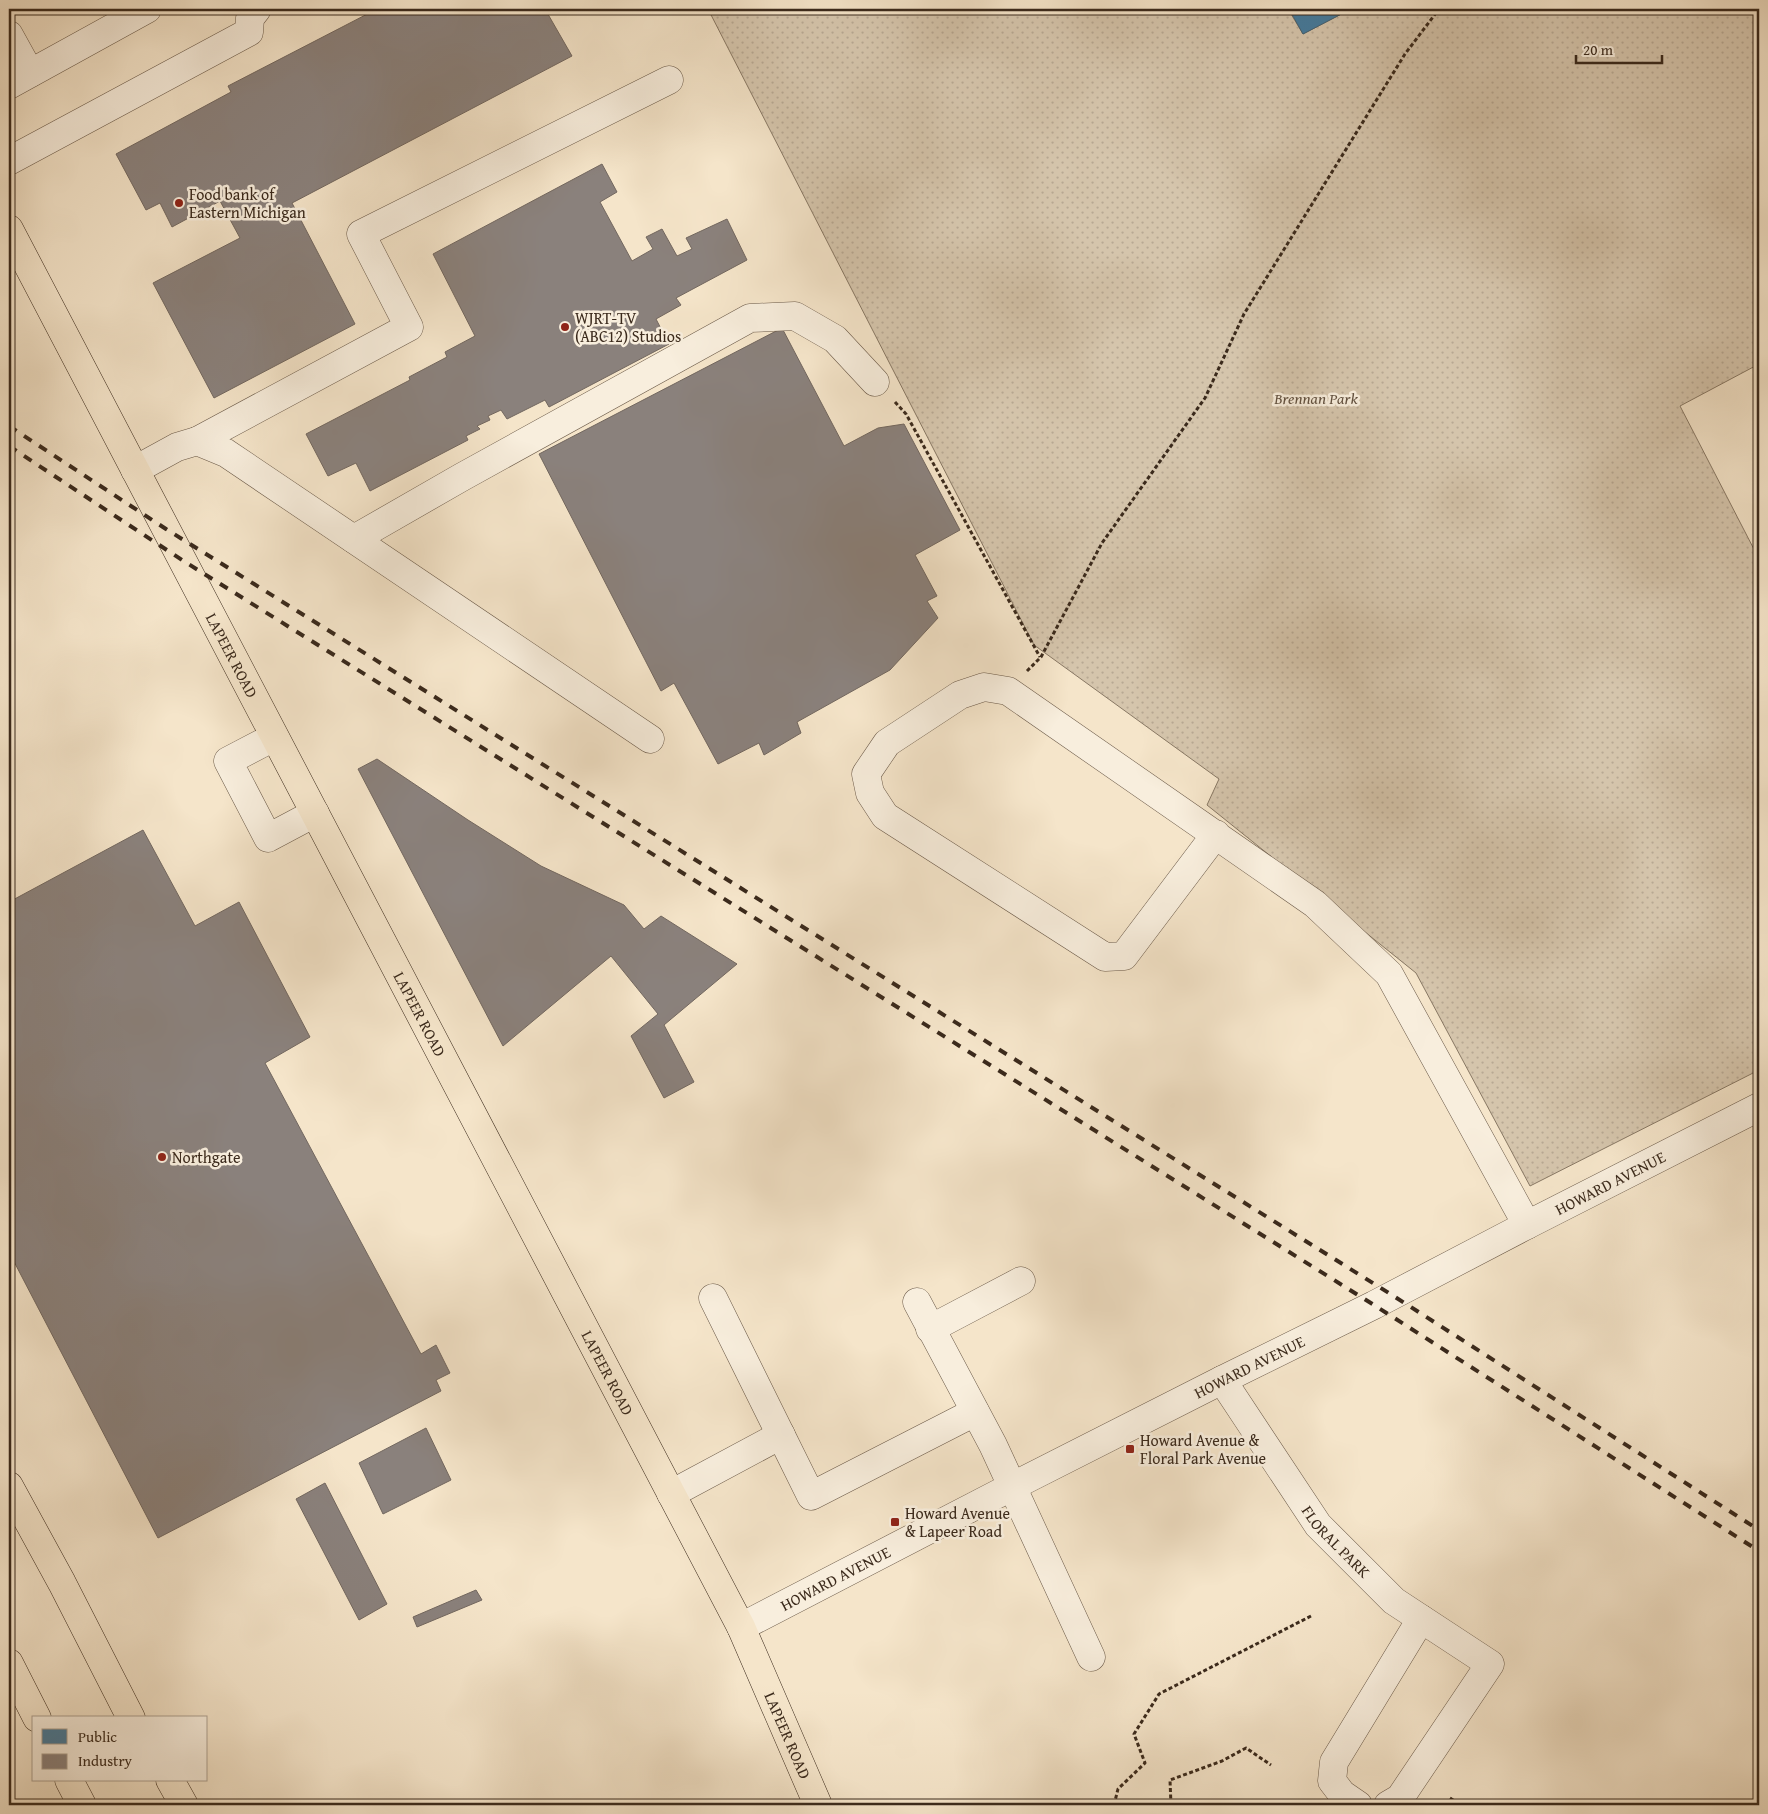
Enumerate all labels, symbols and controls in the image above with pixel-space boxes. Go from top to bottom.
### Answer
scale bar [1576,32,1662,64]
text: 20 m [1583,39,1614,60]
place label: Food bank of Eastern Michigan [189,182,306,224]
marker: Food bank of Eastern Michigan [173,197,185,209]
place label: WJRT-TV (ABC12) Studios [575,306,681,348]
marker: WJRT-TV (ABC12) Studios [559,321,571,333]
park label: Brennan Park [1273,386,1358,410]
street label: LAPEER ROAD [200,608,264,702]
street label: LAPEER ROAD [388,967,452,1061]
place label: Northgate [172,1145,241,1169]
street label: HOWARD AVENUE [1551,1145,1669,1221]
marker: Northgate [156,1151,168,1163]
street label: LAPEER ROAD [576,1326,640,1420]
street label: HOWARD AVENUE [1190,1329,1309,1404]
place label: Howard Avenue & Floral Park Avenue [1140,1428,1266,1470]
marker: Howard Avenue & Floral Park Avenue [1124,1443,1136,1455]
street label: FLORAL PARK [1296,1500,1376,1583]
place label: Howard Avenue & Lapeer Road [905,1501,1010,1543]
marker: Howard Avenue & Lapeer Road [889,1516,901,1528]
street label: HOWARD AVENUE [776,1540,894,1617]
street label: LAPEER ROAD [758,1688,817,1783]
legend [32,1716,208,1782]
text: Public [78,1726,117,1747]
text: Industry [78,1750,133,1771]

